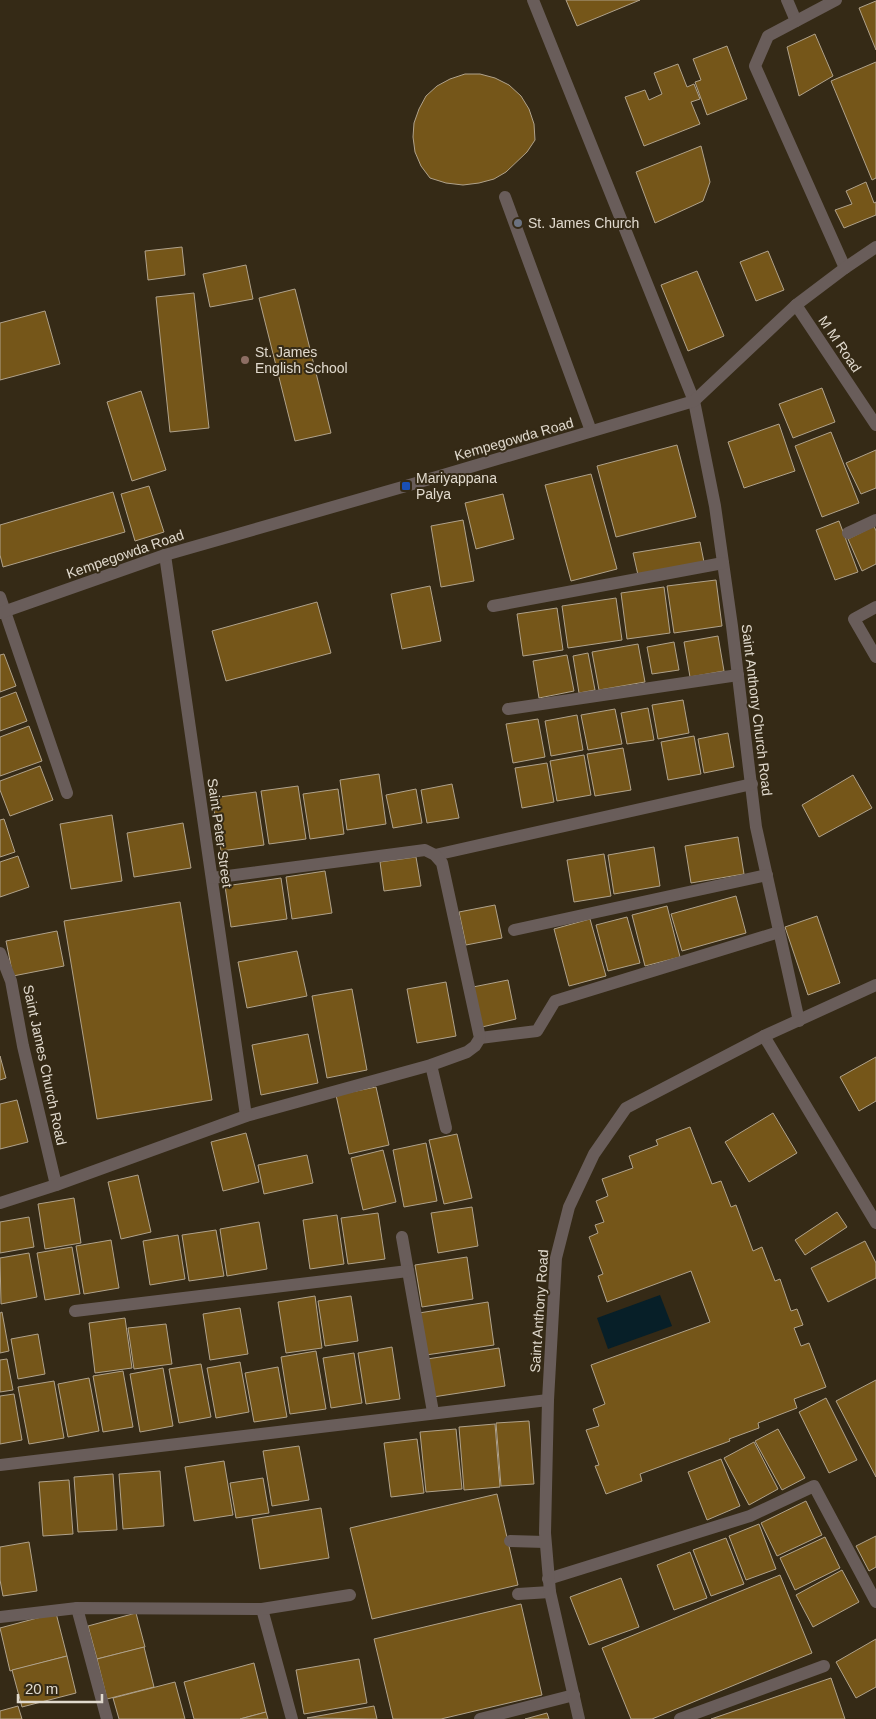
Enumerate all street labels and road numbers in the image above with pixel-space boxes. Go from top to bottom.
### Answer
street label: M M Road [815,313,865,375]
street label: Kempegowda Road [453,414,575,464]
street label: Kempegowda Road [64,526,186,582]
street label: Saint Anthony Church Road [739,623,775,797]
street label: Saint Peter Street [204,777,236,889]
street label: Saint James Church Road [20,983,70,1147]
street label: Saint Anthony Road [527,1249,551,1373]

